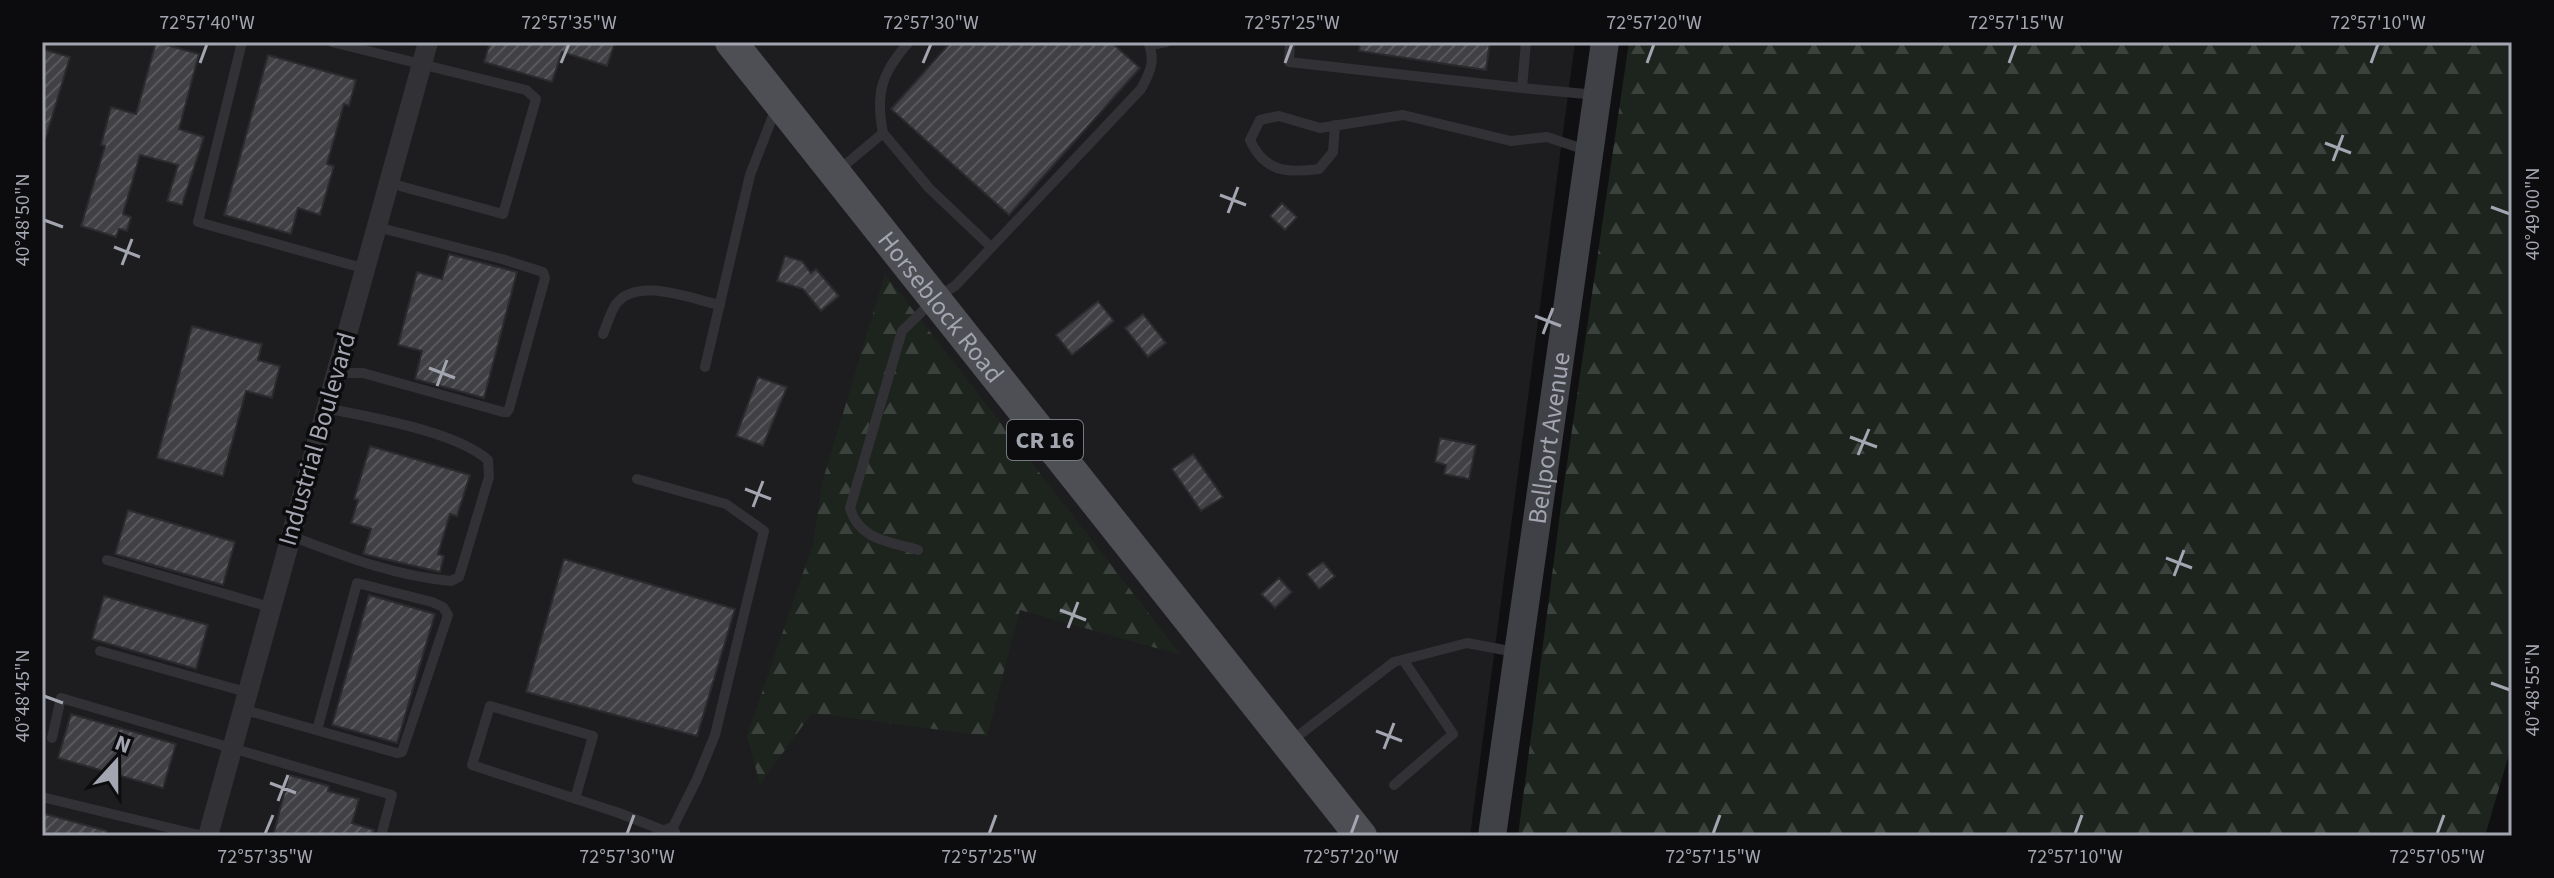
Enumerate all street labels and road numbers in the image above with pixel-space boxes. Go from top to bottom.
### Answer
street label: Horseblock Road [869,223,1013,391]
street label: Industrial Boulevard [269,328,365,550]
street label: Bellport Avenue [1518,350,1579,526]
road number: CR 16 [1007,420,1083,460]

